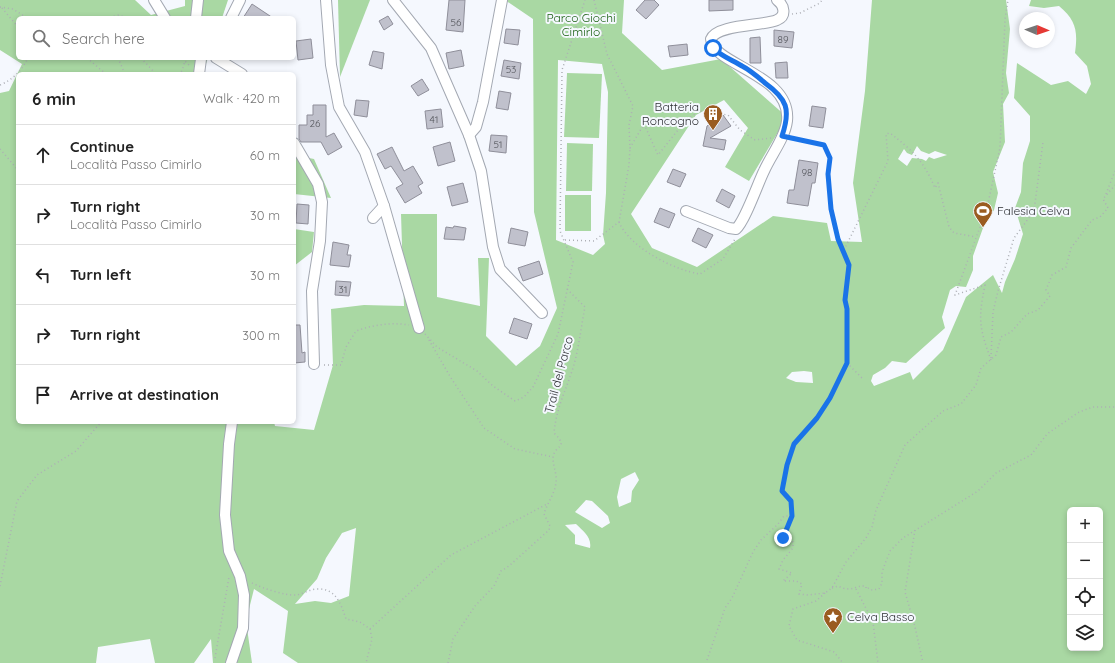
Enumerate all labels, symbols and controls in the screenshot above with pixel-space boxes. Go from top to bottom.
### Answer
park label: Parco Giochi Cimirlo [546,10,616,39]
north arrow [1019,12,1055,48]
search box [16,16,296,60]
house number: 56 [451,16,462,29]
icon: search [30,27,52,49]
text: Search here [62,29,145,48]
house number: 89 [778,33,789,46]
route start [704,39,722,57]
house number: 53 [506,63,516,76]
text: 6 min [32,88,76,109]
text: Walk · 420 m [203,90,280,106]
place label: Batteria Roncogno [642,99,699,128]
building icon: Batteria Roncogno [702,103,724,131]
house number: 41 [430,113,438,126]
house number: 26 [310,117,321,130]
text: Continue [70,137,134,156]
house number: 51 [493,138,503,151]
icon: ahead [32,144,54,166]
text: 60 m [250,147,280,163]
text: Località Passo Cimirlo [70,156,202,172]
house number: 98 [802,166,812,179]
text: Turn right [70,197,141,216]
sports icon: Falesia Celva [972,200,994,228]
place label: Falesia Celva [997,203,1070,218]
icon: right [32,204,54,226]
text: 30 m [250,207,280,223]
text: Località Passo Cimirlo [70,216,202,232]
icon: left [32,264,54,286]
text: Turn left [70,265,132,284]
text: 30 m [250,267,280,283]
house number: 31 [339,283,347,296]
icon: right [32,324,54,346]
text: Turn right [70,325,141,344]
text: 300 m [242,327,280,343]
street label: Trail del Parco [541,335,576,415]
icon: arrive [32,384,54,406]
text: Arrive at destination [70,385,219,404]
map controls [1067,507,1103,651]
button: + [1067,507,1103,543]
route end [774,529,792,547]
button: − [1067,543,1103,579]
button: locate [1067,579,1103,615]
place icon: Celva Basso [822,606,844,634]
place label: Celva Basso [847,609,915,624]
button: layers [1067,615,1103,651]

